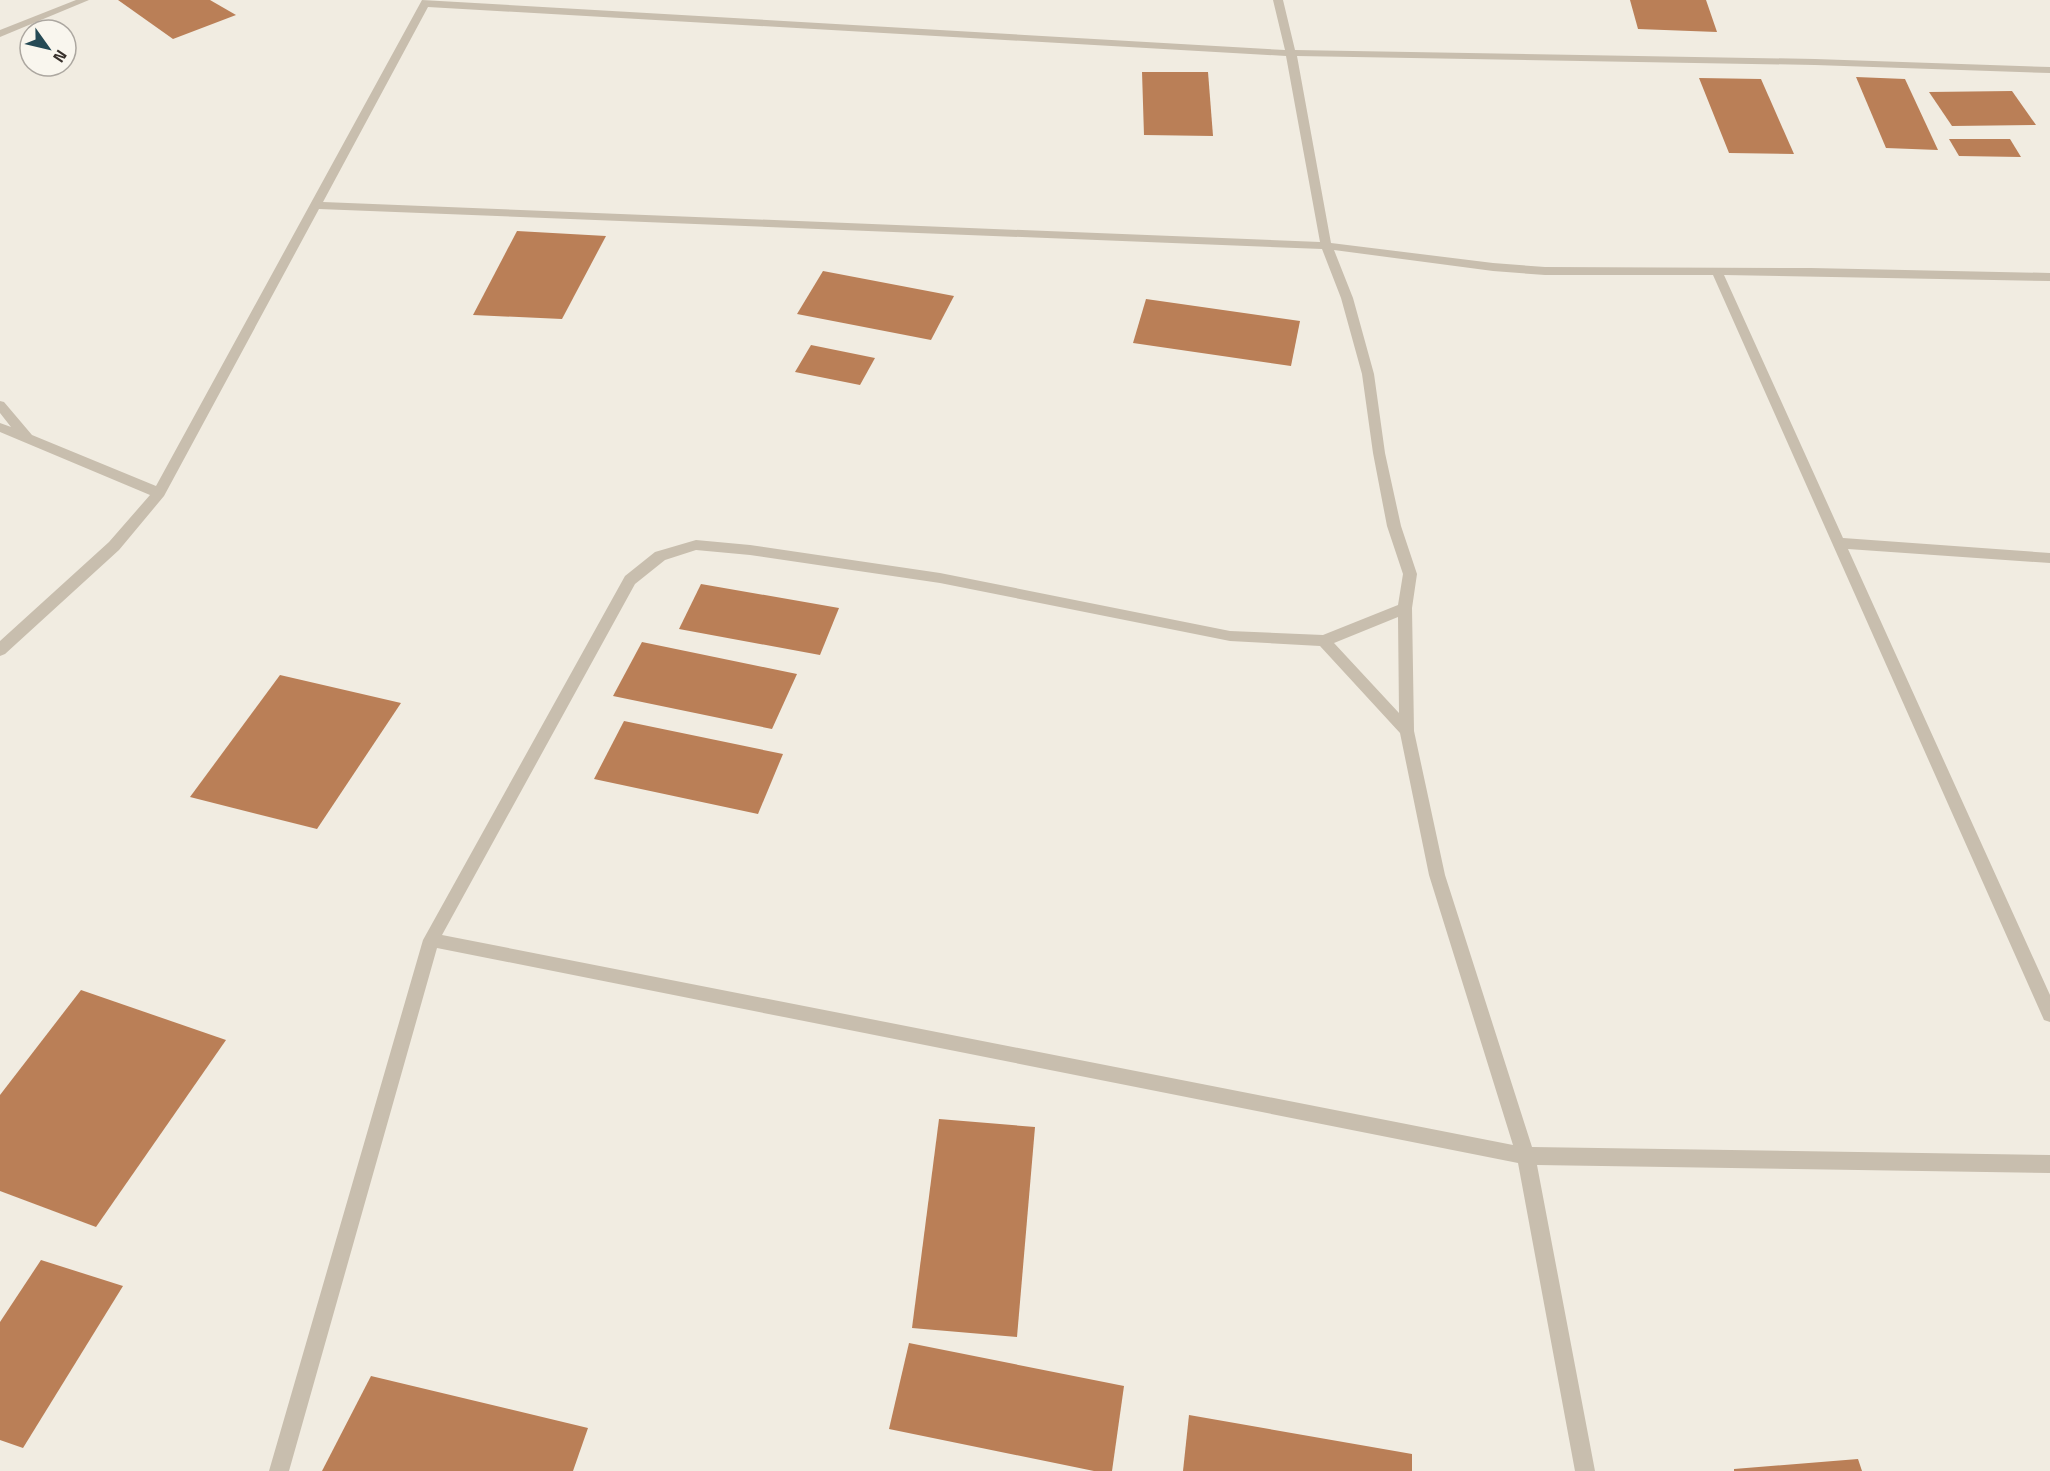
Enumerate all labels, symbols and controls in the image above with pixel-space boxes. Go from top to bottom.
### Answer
north arrow [18,18,78,78]
text: N [47,45,73,68]

